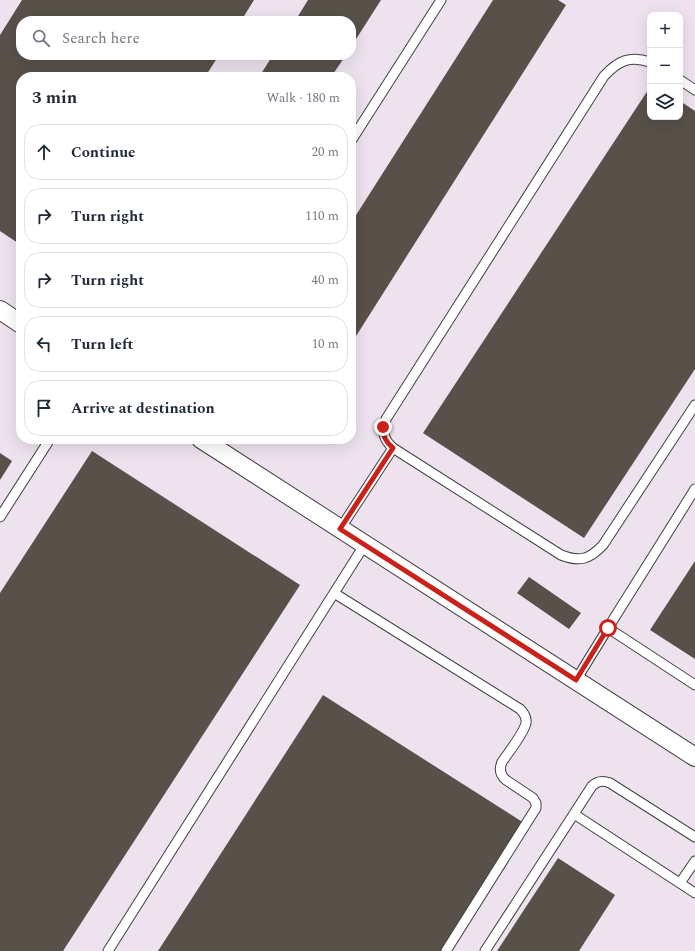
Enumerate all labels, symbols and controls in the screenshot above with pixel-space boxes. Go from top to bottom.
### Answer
map controls [647,12,683,120]
button: + [647,12,683,48]
search box [16,16,356,60]
icon: search [30,27,52,49]
text: Search here [62,27,140,50]
button: − [647,48,683,84]
button: layers [647,84,683,120]
text: 3 min [32,85,77,111]
text: Walk · 180 m [266,88,340,108]
icon: ahead [33,141,55,163]
text: Continue [71,141,136,164]
text: 20 m [312,142,339,162]
icon: right [33,205,55,227]
text: Turn right [71,205,144,228]
text: 110 m [305,206,339,226]
icon: right [33,269,55,291]
text: Turn right [71,269,144,292]
text: 40 m [312,270,339,290]
icon: left [33,333,55,355]
text: Turn left [71,333,133,356]
text: 10 m [312,334,339,354]
icon: arrive [33,397,55,419]
text: Arrive at destination [71,397,215,420]
route end [374,418,392,436]
route start [599,619,617,637]

